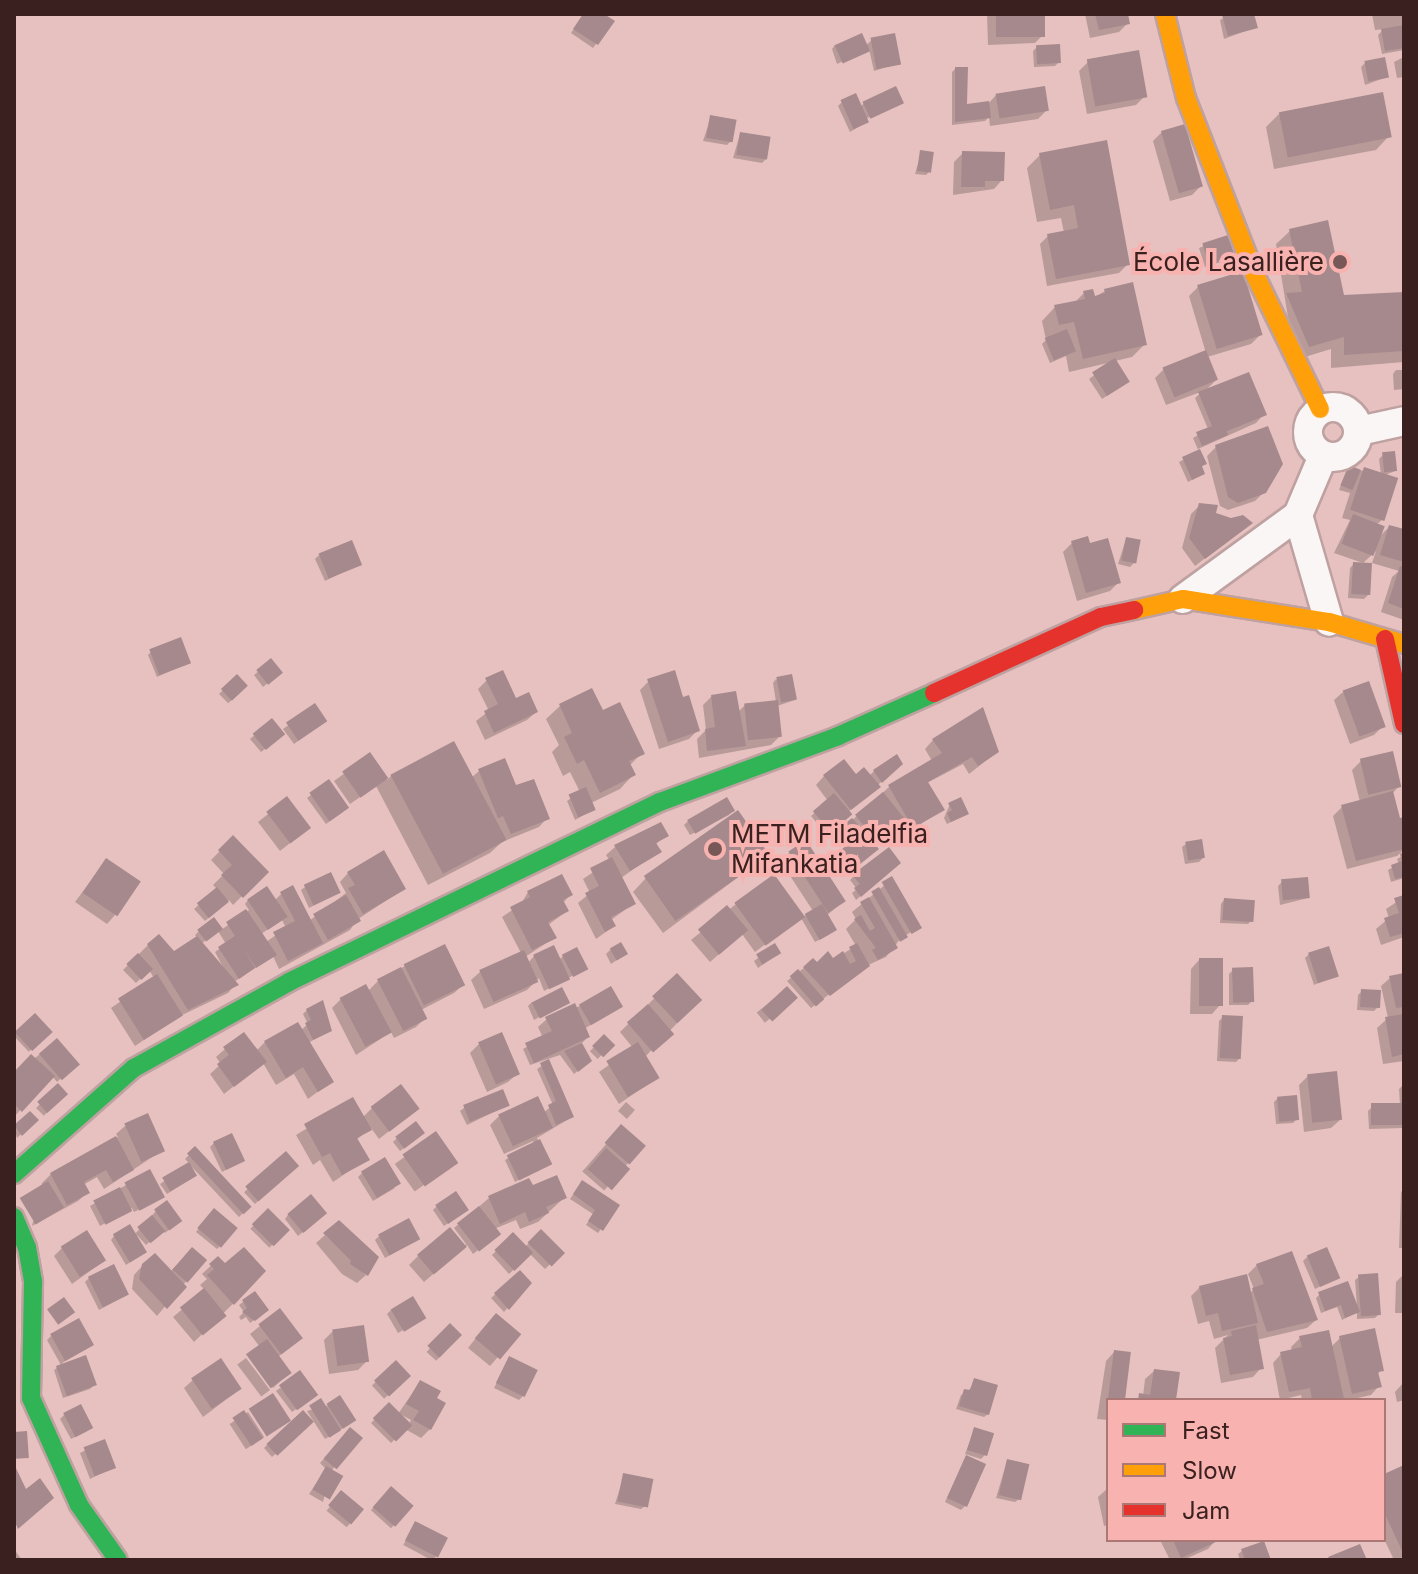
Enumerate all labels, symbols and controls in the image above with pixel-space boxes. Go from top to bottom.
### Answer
place label: École Lasallière [1133,246,1324,278]
marker: École Lasallière [1331,253,1349,271]
place label: METM Filadelfia Mifankatia [731,818,928,880]
marker: METM Filadelfia Mifankatia [706,840,724,858]
legend [1106,1398,1386,1542]
text: Fast [1182,1416,1230,1445]
text: Slow [1182,1456,1237,1485]
text: Jam [1182,1496,1230,1525]

